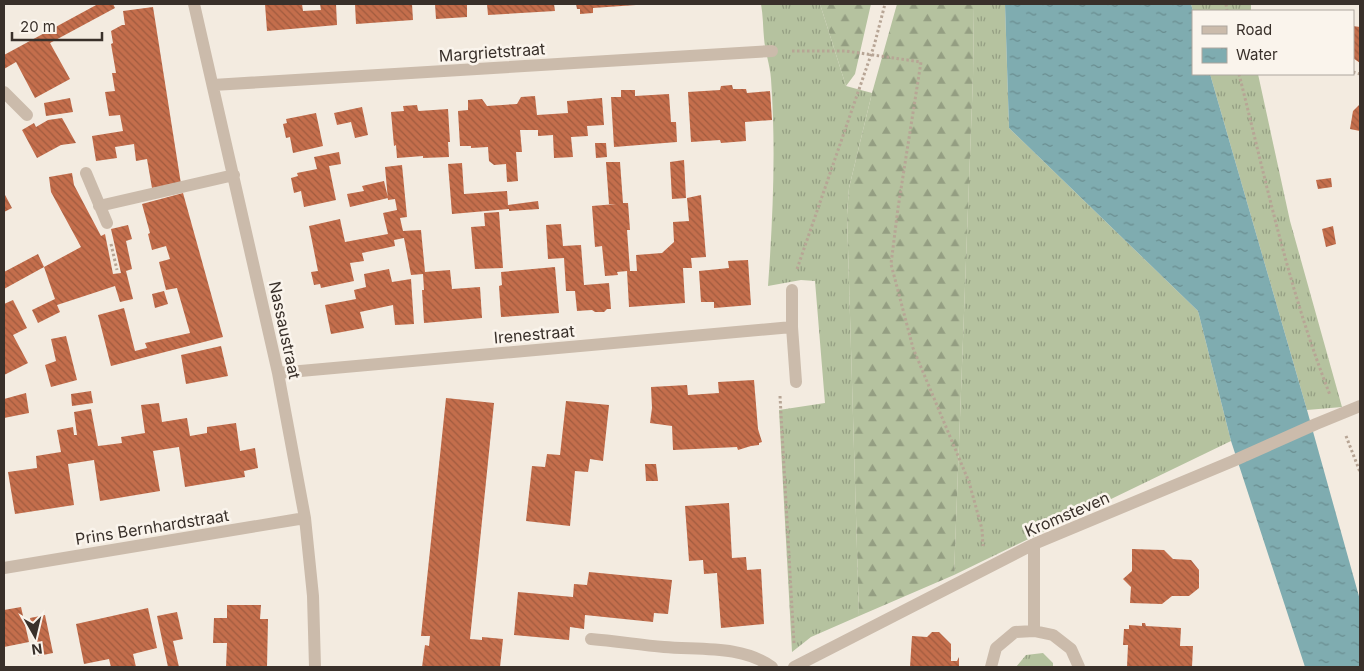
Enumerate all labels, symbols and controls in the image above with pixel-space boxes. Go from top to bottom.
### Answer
scale bar [12,10,102,42]
legend [1192,10,1354,75]
text: 20 m [20,17,56,36]
text: Road [1236,20,1272,39]
street label: Margrietstraat [438,38,546,66]
text: Water [1236,45,1278,64]
street label: Nassaustraat [265,279,305,381]
street label: Irenestraat [493,321,575,347]
street label: Kromsteven [1022,487,1112,541]
street label: Prins Bernhardstraat [74,505,230,549]
north arrow [10,611,60,661]
text: N [30,640,43,659]

